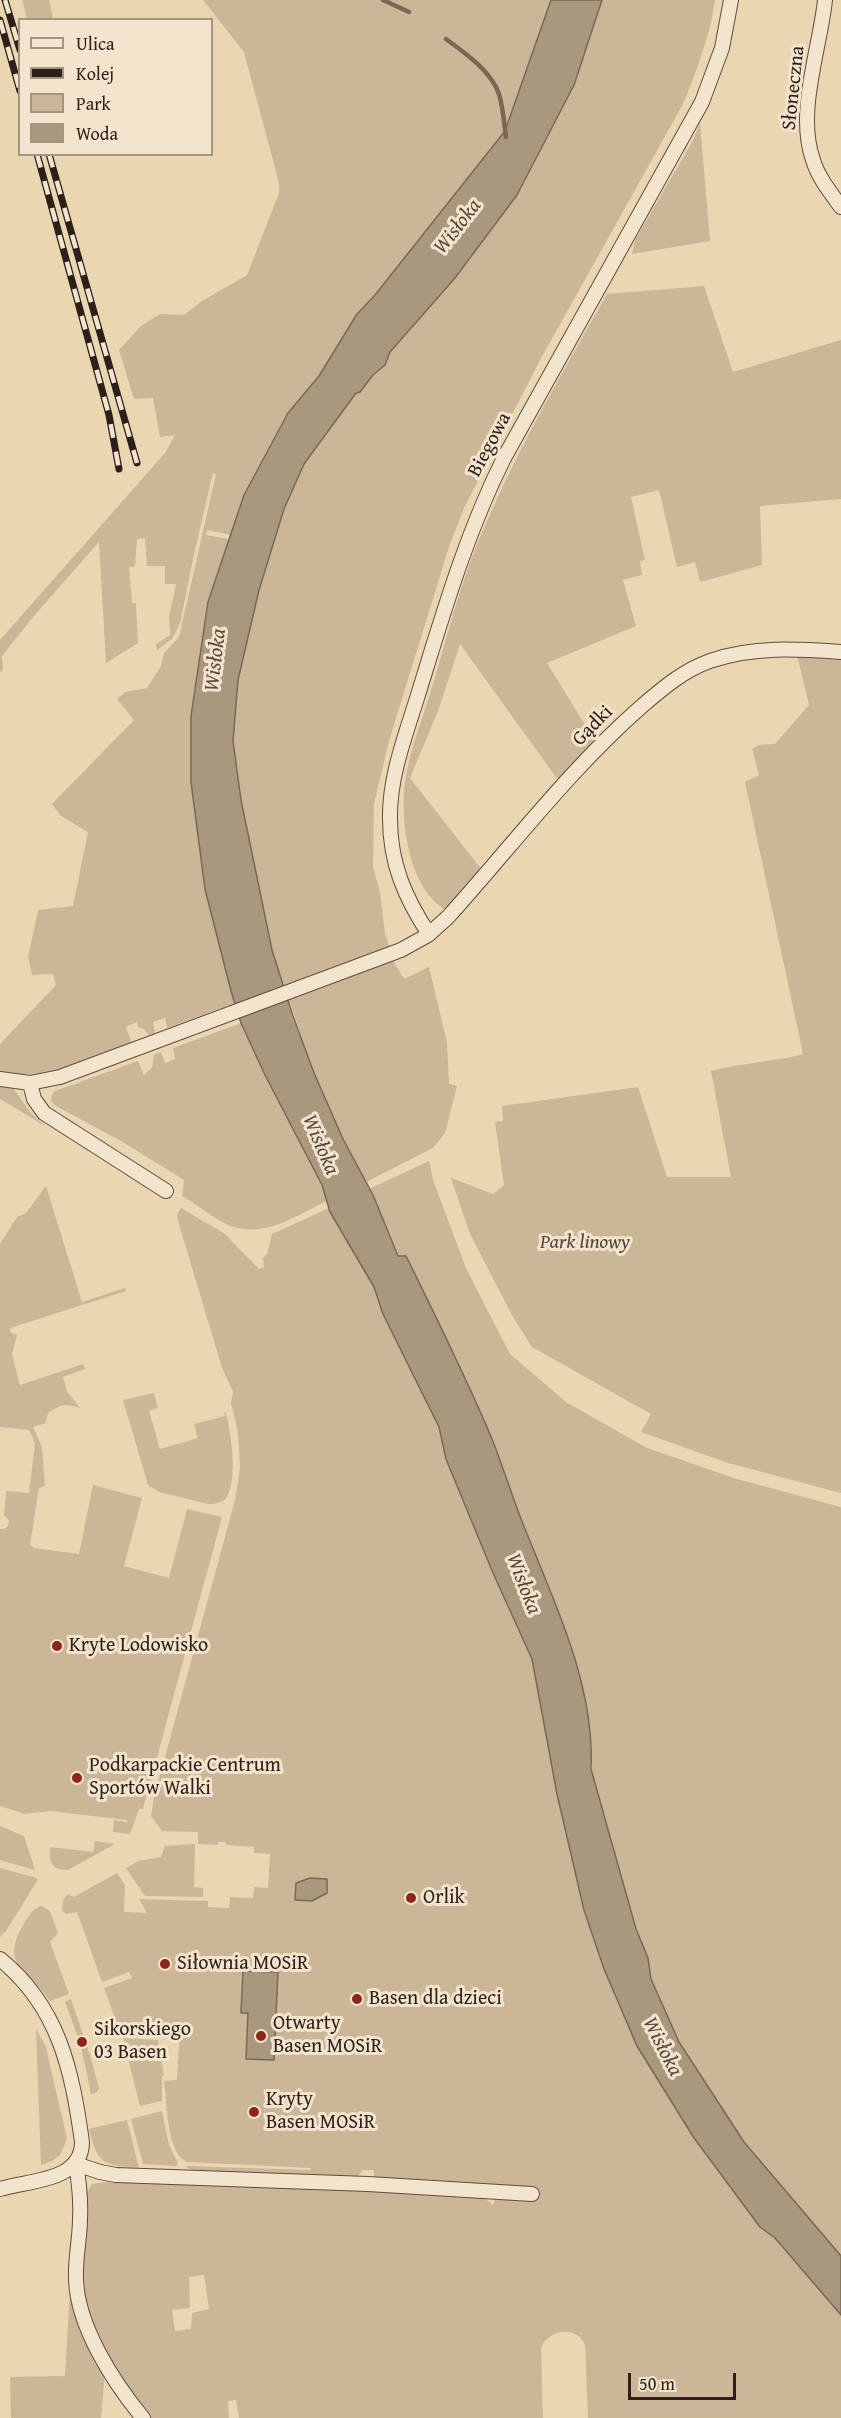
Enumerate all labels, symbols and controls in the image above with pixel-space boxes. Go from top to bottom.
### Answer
legend [18,18,213,156]
text: Ulica [76,30,114,57]
street label: Słoneczna [778,45,810,131]
text: Kolej [76,60,114,87]
text: Park [76,90,111,117]
text: Woda [76,120,118,147]
water label: Wisłoka [429,194,487,260]
street label: Biegowa [463,409,517,481]
water label: Wisłoka [200,627,232,693]
street label: Gądki [568,701,618,751]
water label: Wisłoka [296,1111,344,1179]
park label: Park linowy [540,1231,630,1255]
water label: Wisłoka [500,1550,546,1618]
place label: Kryte Lodowisko [69,1634,208,1658]
marker: Kryte Lodowisko [50,1639,64,1653]
place label: Podkarpackie Centrum Sportów Walki [89,1754,281,1801]
marker: Podkarpackie Centrum Sportów Walki [70,1771,84,1785]
place label: Orlik [423,1886,465,1910]
marker: Orlik [404,1891,418,1905]
place label: Siłownia MOSiR [177,1952,308,1976]
marker: Siłownia MOSiR [158,1957,172,1971]
place label: Basen dla dzieci [369,1987,502,2011]
marker: Basen dla dzieci [350,1992,364,2006]
place label: Otwarty Basen MOSiR [273,2012,382,2059]
water label: Wisłoka [636,2013,688,2081]
place label: Sikorskiego 03 Basen [94,2018,191,2065]
marker: Otwarty Basen MOSiR [254,2029,268,2043]
marker: Sikorskiego 03 Basen [75,2035,89,2049]
place label: Kryty Basen MOSiR [266,2088,375,2135]
marker: Kryty Basen MOSiR [247,2105,261,2119]
scale bar [631,2361,739,2399]
text: 50 m [639,2370,675,2397]

